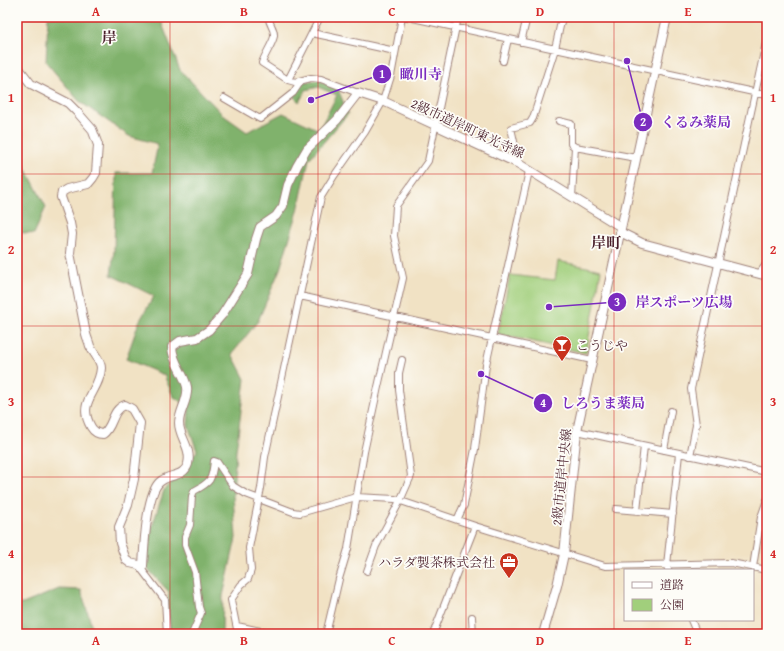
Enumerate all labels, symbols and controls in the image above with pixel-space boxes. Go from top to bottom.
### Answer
text: A [92,2,101,21]
text: B [240,2,248,21]
text: C [388,2,396,21]
text: D [536,2,544,21]
text: E [685,2,692,21]
district label: 岸 [101,27,117,48]
callout: 瞰川寺 [372,61,450,87]
text: 瞰川寺 [400,64,442,84]
text: 1 [379,65,385,82]
text: 1 [8,88,14,107]
text: 1 [770,88,776,107]
street label: 2級市道岸町東光寺線 [408,94,528,163]
callout: くるみ薬局 [633,109,739,135]
text: くるみ薬局 [661,112,731,132]
text: 2 [640,113,646,130]
district label: 岸町 [591,232,621,253]
text: 2 [8,240,15,259]
text: 2 [770,240,777,259]
callout: 岸スポーツ広場 [607,289,741,315]
text: 岸スポーツ広場 [635,292,733,312]
text: 3 [614,293,620,310]
bar icon: こうじや [551,334,573,362]
place label: こうじや [576,336,628,355]
callout: しろうま薬局 [533,390,653,416]
text: 3 [8,392,14,411]
text: 3 [770,392,776,411]
text: しろうま薬局 [561,393,645,413]
text: 4 [540,394,546,411]
street label: 2級市道岸中央線 [547,428,576,526]
text: 4 [8,544,15,563]
text: 4 [770,544,777,563]
office icon: ハラダ製茶株式会社 [498,551,520,579]
place label: ハラダ製茶株式会社 [378,553,495,572]
legend [624,569,754,621]
text: 道路 [660,576,684,593]
text: 公園 [660,596,684,613]
text: A [92,631,101,650]
text: B [240,631,248,650]
text: C [388,631,396,650]
text: D [536,631,544,650]
text: E [685,631,692,650]

